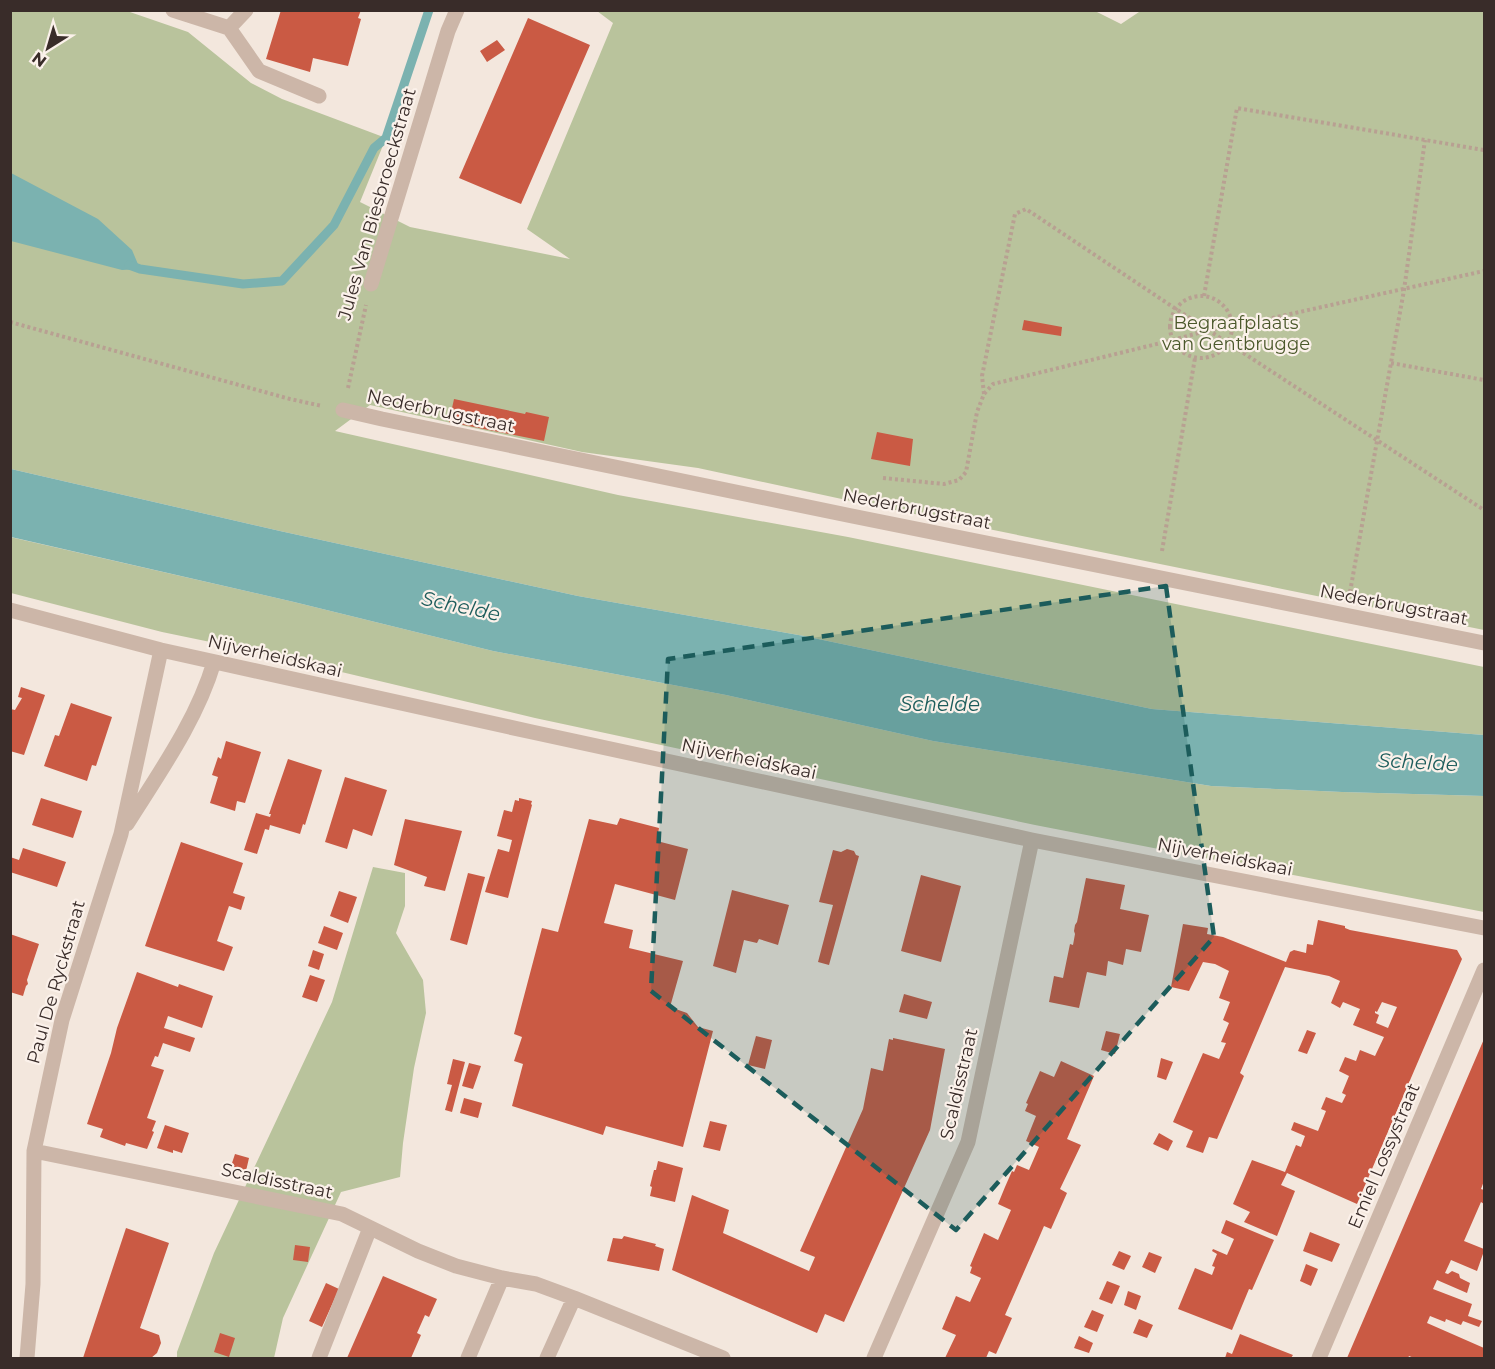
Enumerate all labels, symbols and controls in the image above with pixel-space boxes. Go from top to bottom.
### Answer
north arrow [18,18,78,78]
text: N [28,48,50,71]
street label: Jules Van Biesbroeckstraat [333,85,421,324]
park label: Begraafplaats van Gentbrugge [1162,312,1310,355]
street label: Nederbrugstraat [365,385,517,437]
street label: Nederbrugstraat [841,484,993,534]
street label: Nederbrugstraat [1318,580,1470,630]
water label: Schelde [419,586,503,626]
street label: Nijverheidskaai [206,630,344,682]
water label: Schelde [900,692,980,716]
street label: Nijverheidskaai [680,734,818,784]
water label: Schelde [1377,748,1459,776]
street label: Nijverheidskaai [1155,833,1295,881]
street label: Paul De Ryckstraat [22,898,90,1066]
street label: Scaldisstraat [936,1026,982,1142]
street label: Emiel Lossystraat [1343,1080,1425,1232]
street label: Scaldisstraat [219,1158,335,1204]

